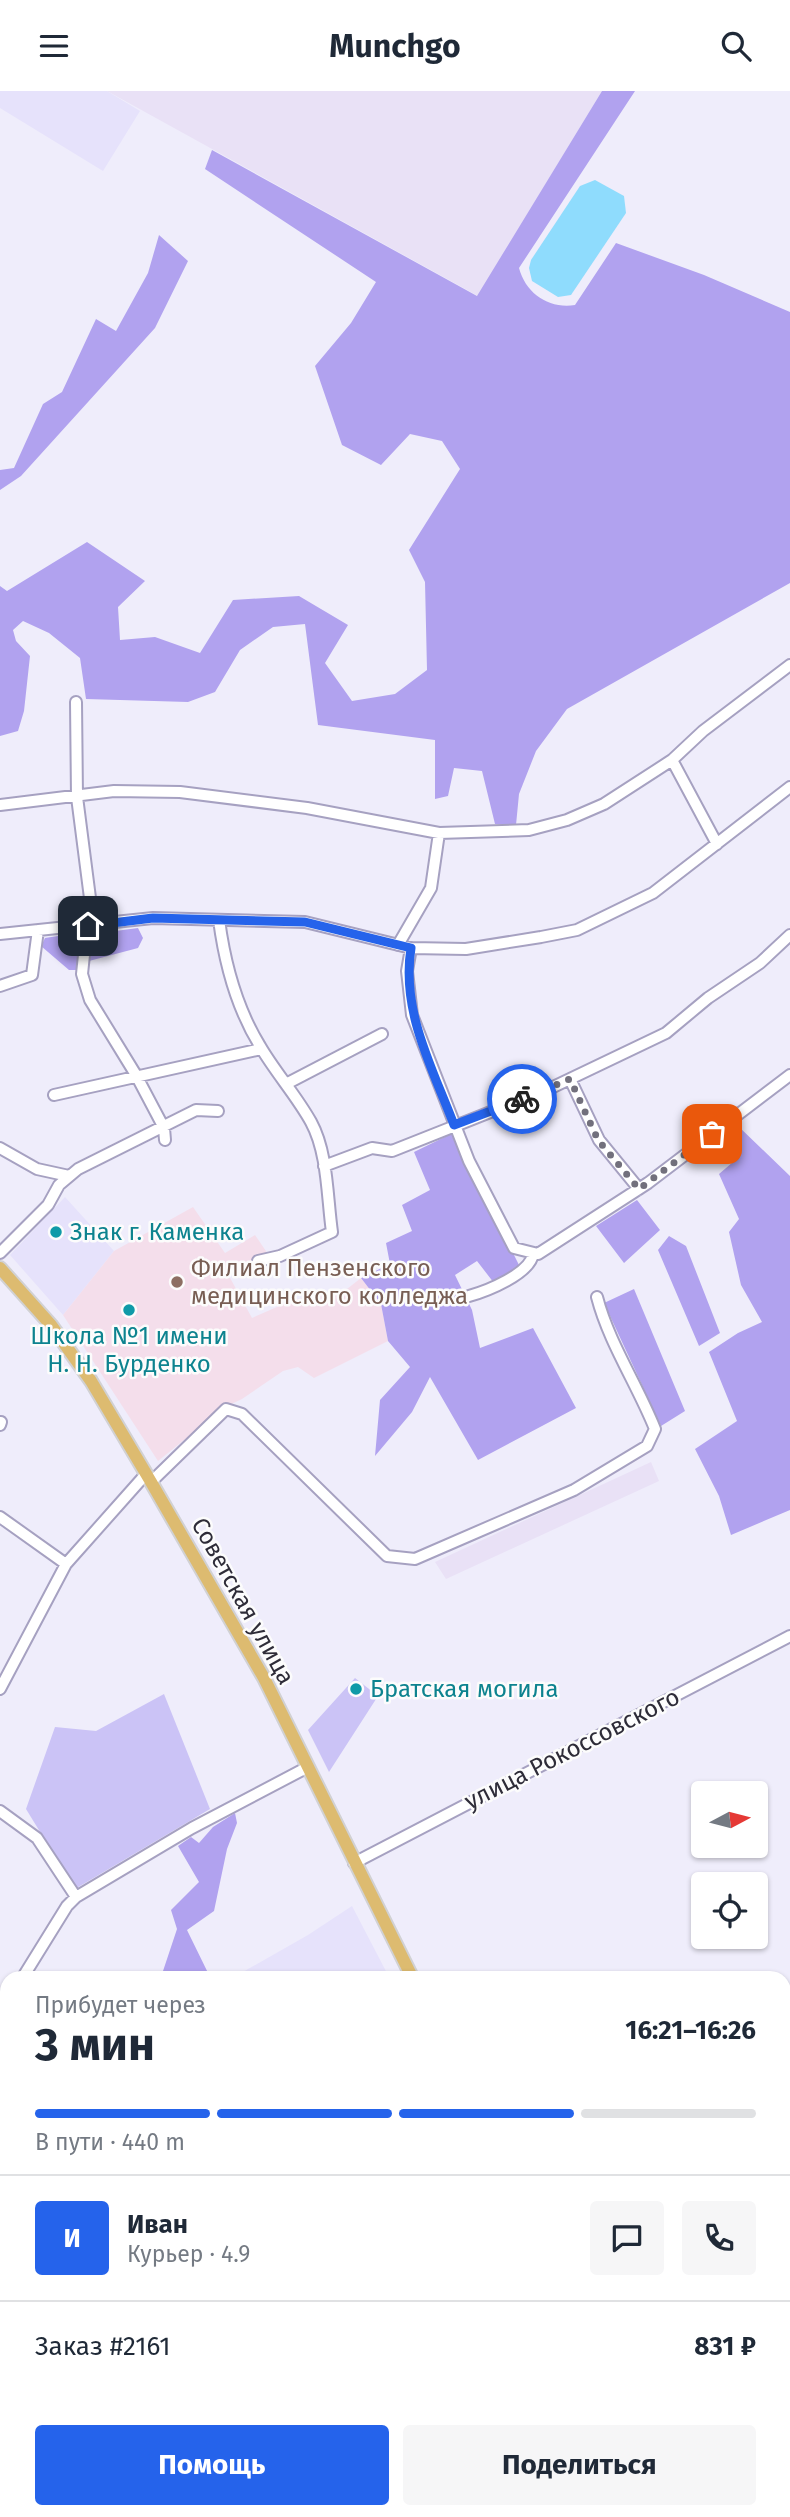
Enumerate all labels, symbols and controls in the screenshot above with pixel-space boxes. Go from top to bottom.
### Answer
icon: menu [35,27,73,65]
text: Munchgo [329,27,461,65]
icon: search [717,27,755,65]
pin [58,896,118,956]
icon: home [69,907,107,945]
courier [487,1064,557,1134]
icon: bike [503,1080,541,1118]
pin [682,1104,742,1164]
icon: bag [693,1115,731,1153]
place label: Знак г. Каменка [70,1218,244,1246]
marker: Знак г. Каменка [48,1224,64,1240]
place label: Филиал Пензенского медицинского колледжа [191,1254,468,1310]
marker: Филиал Пензенского медицинского колледжа [169,1274,185,1290]
marker: Школа №1 имени Н. Н. Бурденко [121,1302,137,1318]
place label: Школа №1 имени Н. Н. Бурденко [30,1322,228,1378]
street label: Советская улица [186,1513,300,1689]
place label: Братская могила [370,1675,559,1703]
marker: Братская могила [348,1681,364,1697]
street label: улица Рокоссовского [460,1683,684,1815]
north arrow [691,1781,768,1859]
map controls [691,1781,768,1949]
button: locate [691,1872,768,1949]
text: Прибудет через [35,1991,206,2019]
text: 16:21–16:26 [625,2015,756,2046]
text: 3 мин [35,2017,155,2072]
text: В пути · 440 m [35,2128,185,2156]
button: chat [590,2201,664,2275]
button: phone [682,2201,756,2275]
text: Иван [127,2209,188,2240]
text: И [63,2223,81,2254]
text: Курьер · 4.9 [127,2240,250,2268]
text: Заказ #2161 [35,2331,170,2362]
text: 831 ₽ [694,2331,756,2362]
button: Помощь [35,2425,389,2505]
button: Поделиться [403,2425,756,2505]

